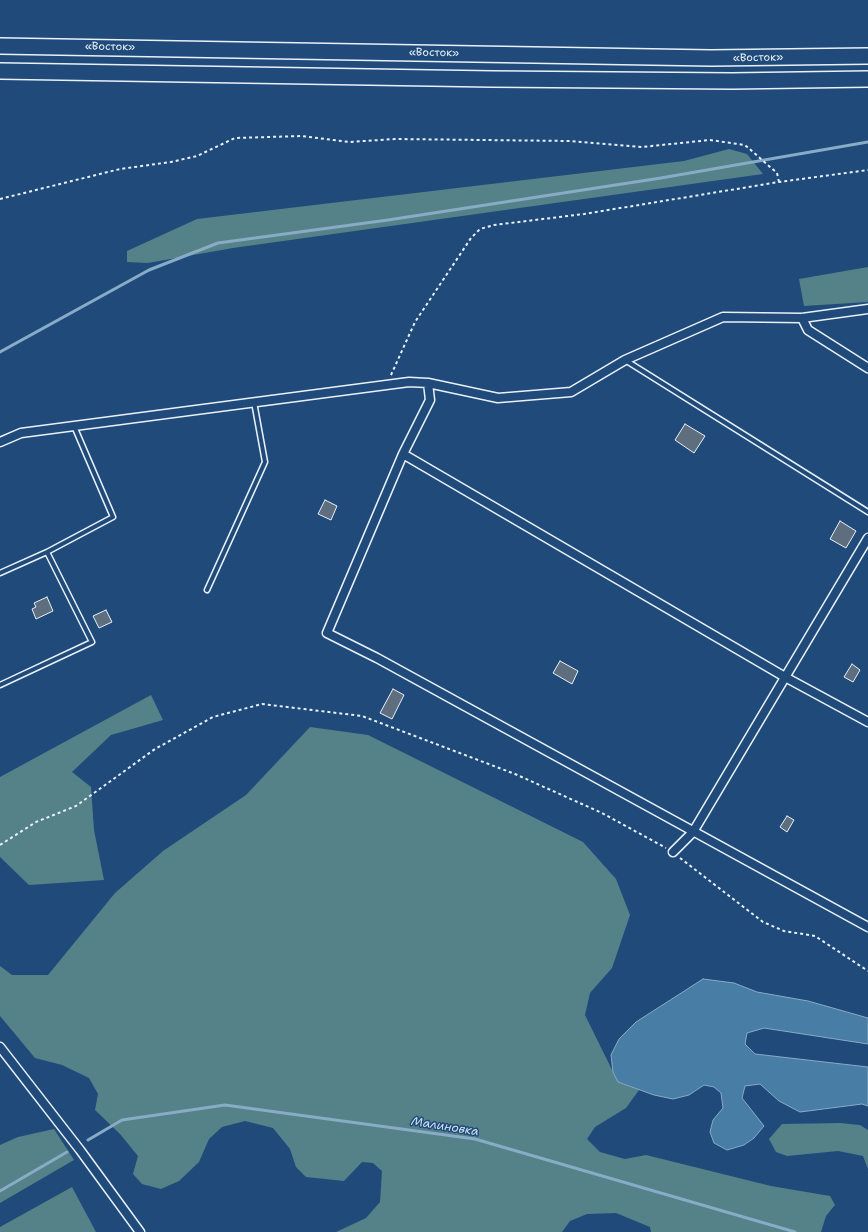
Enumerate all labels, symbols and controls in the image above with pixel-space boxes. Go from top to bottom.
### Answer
street label: «Восток» [85,40,135,54]
street label: «Восток» [409,46,459,60]
street label: «Восток» [733,51,783,65]
water label: Малиновка [410,1115,480,1139]

